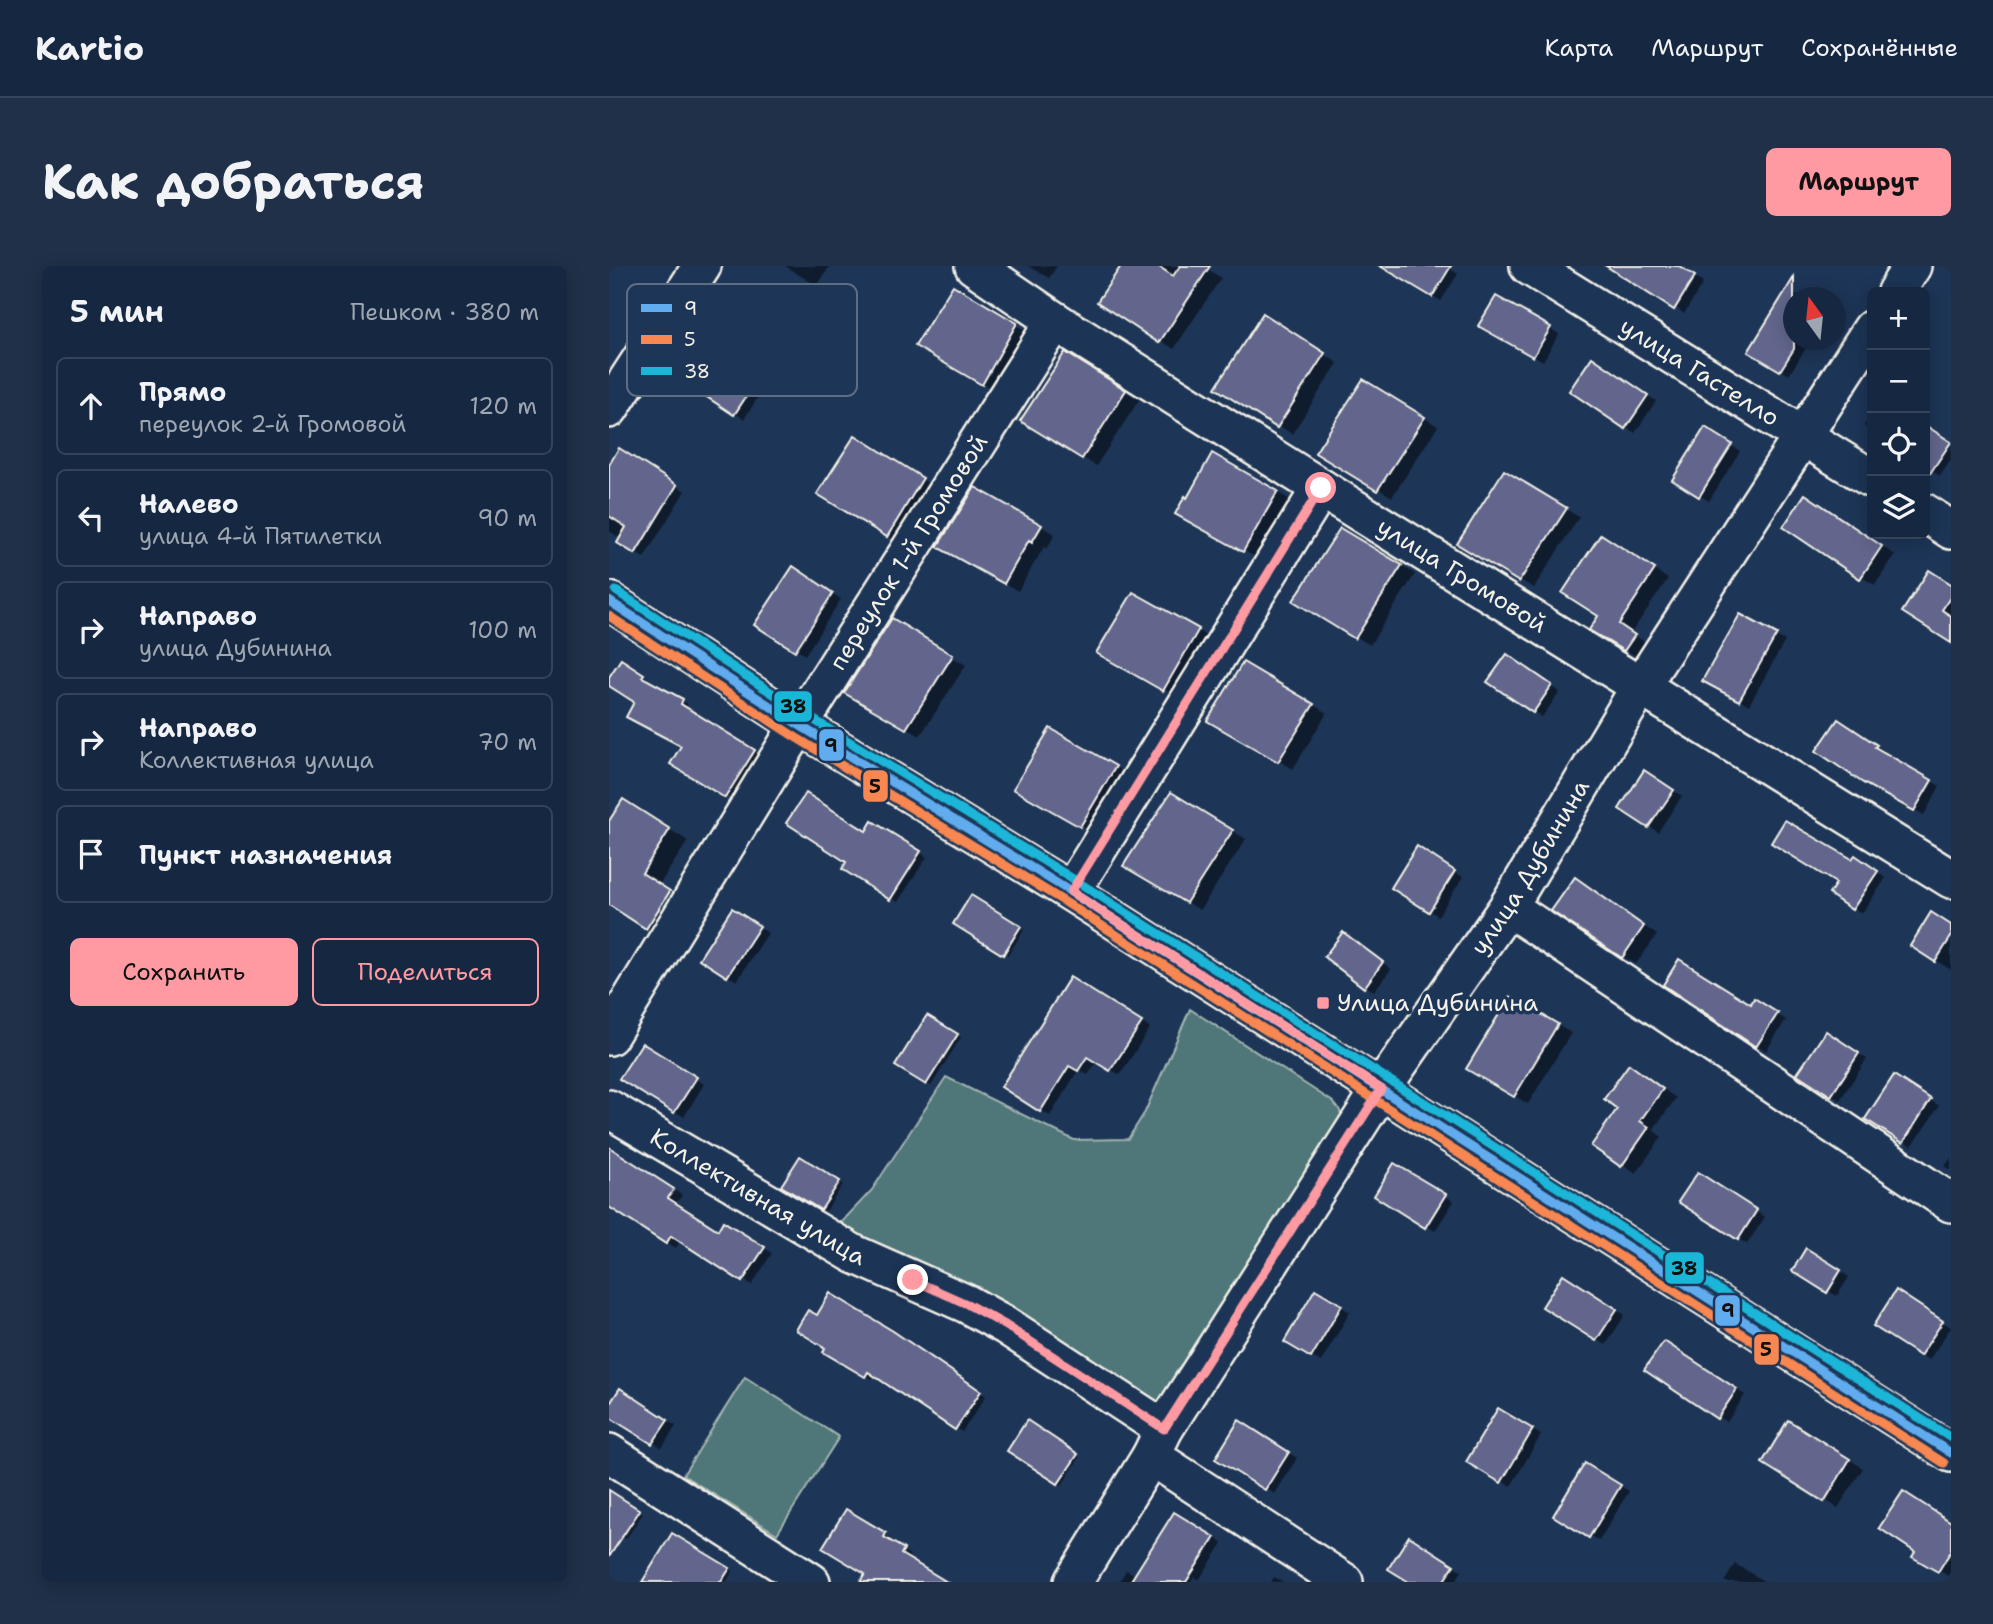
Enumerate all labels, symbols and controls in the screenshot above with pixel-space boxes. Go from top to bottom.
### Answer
text: Kartio [35,26,144,71]
text: Карта [1545,32,1613,64]
text: Маршрут [1651,32,1763,64]
text: Сохранённые [1801,32,1958,64]
button: Маршрут [1766,148,1951,216]
text: Как добраться [42,149,424,215]
legend [627,284,857,396]
north arrow [1783,287,1846,350]
map controls [1867,287,1930,539]
button: + [1867,287,1930,350]
text: 5 мин [70,291,164,332]
text: 9 [684,296,697,321]
text: Пешком · 380 m [350,297,539,327]
street label: улица Гастелло [1614,310,1786,434]
text: 5 [684,327,696,352]
button: − [1867,350,1930,413]
text: 38 [684,359,710,384]
text: Прямо [139,374,227,409]
icon: ahead [72,387,110,425]
text: 120 m [469,391,537,421]
text: переулок 2-й Громовой [139,409,406,439]
button: locate [1867,413,1930,476]
street label: переулок 1-й Громовой [822,428,995,676]
route start [1305,472,1336,503]
button: layers [1867,476,1930,539]
text: Налево [139,486,239,521]
icon: left [72,499,110,537]
text: 90 m [477,503,537,533]
street label: улица Громовой [1371,511,1553,640]
text: улица 4-й Пятилетки [139,521,382,551]
text: Направо [139,598,257,633]
icon: right [72,611,110,649]
text: 100 m [468,615,537,645]
text: улица Дубинина [139,633,332,663]
line badge: 38 [773,690,813,723]
text: 38 [780,694,806,719]
text: Направо [139,710,257,745]
icon: right [72,723,110,761]
text: 70 m [478,727,537,757]
line badge: 9 [818,728,845,762]
text: 9 [824,733,838,758]
text: Коллективная улица [139,745,374,775]
line badge: 5 [862,769,889,803]
street label: улица Дубинина [1463,773,1597,961]
text: 5 [869,774,881,799]
icon: arrive [72,835,110,873]
text: Пункт назначения [139,837,392,872]
button: Сохранить [70,938,298,1006]
button: Поделиться [312,938,539,1006]
place label: Улица Дубинина [1337,987,1538,1019]
marker: Улица Дубинина [1315,995,1331,1011]
street label: Коллективная улица [644,1121,870,1273]
line badge: 38 [1664,1251,1705,1285]
text: 38 [1671,1256,1697,1281]
route end [897,1264,928,1295]
line badge: 9 [1714,1294,1741,1327]
text: 9 [1721,1298,1735,1323]
line badge: 5 [1753,1333,1780,1366]
text: 5 [1760,1337,1772,1362]

